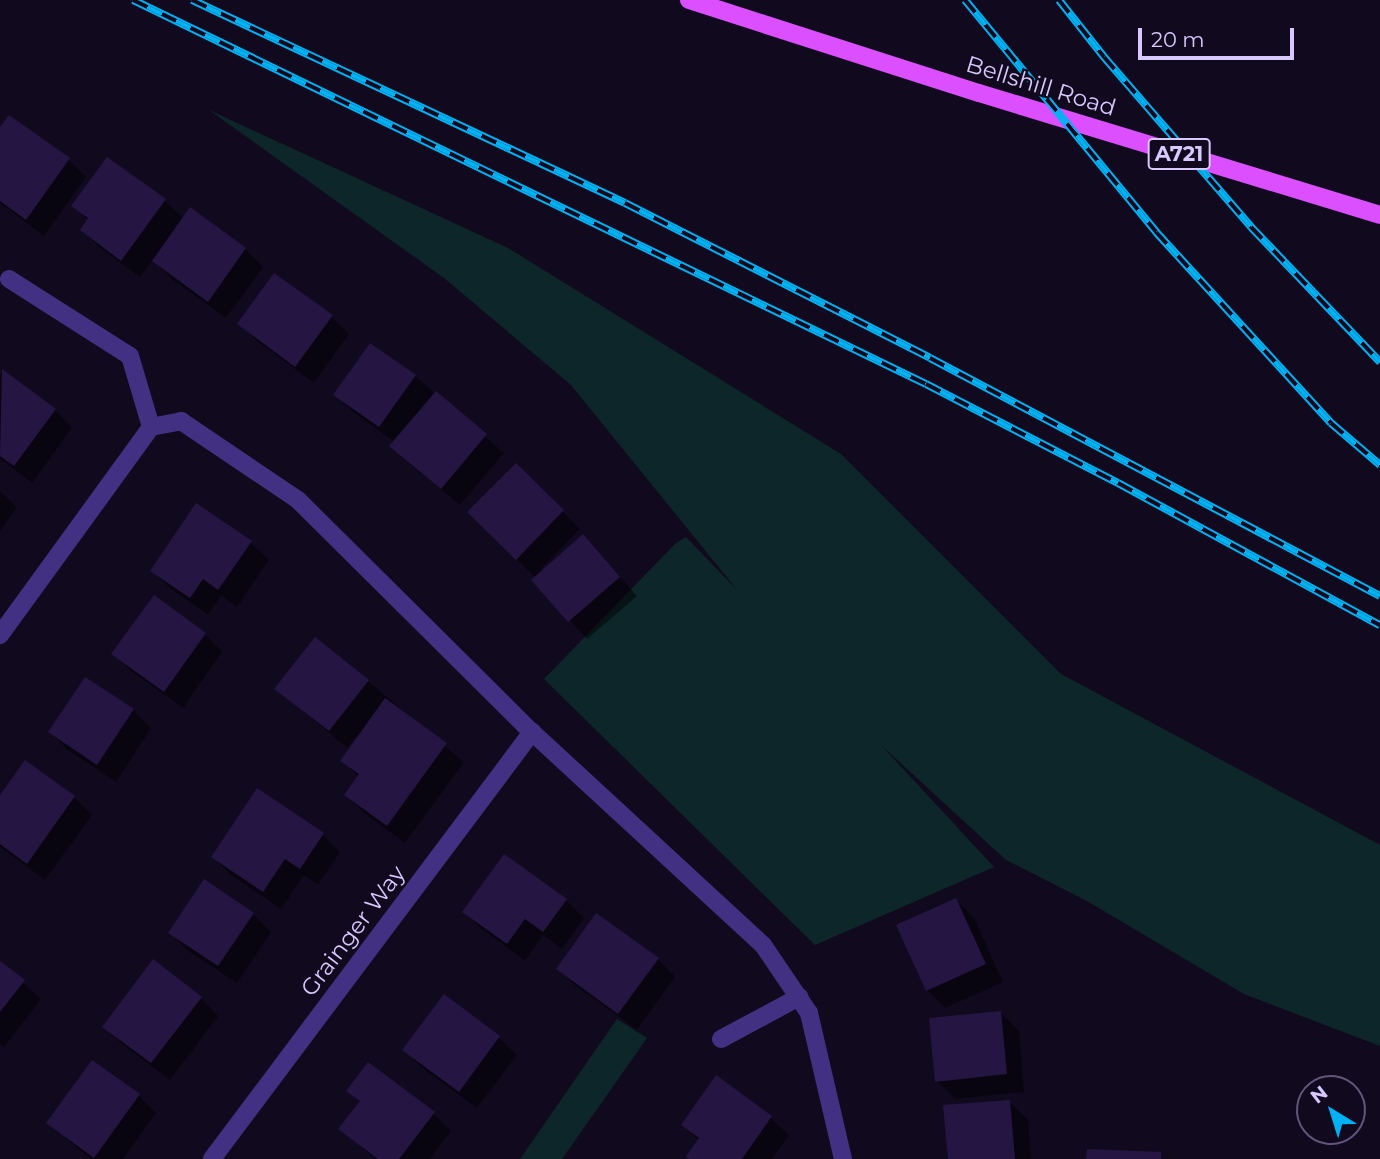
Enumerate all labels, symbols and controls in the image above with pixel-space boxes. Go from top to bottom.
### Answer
scale bar [1142,14,1298,58]
text: 20 m [1151,27,1205,52]
street label: Bellshill Road [963,50,1119,122]
road number: A721 [1148,136,1210,172]
street label: Grainger Way [295,860,411,1002]
north arrow [1296,1075,1366,1145]
text: N [1306,1081,1332,1108]

